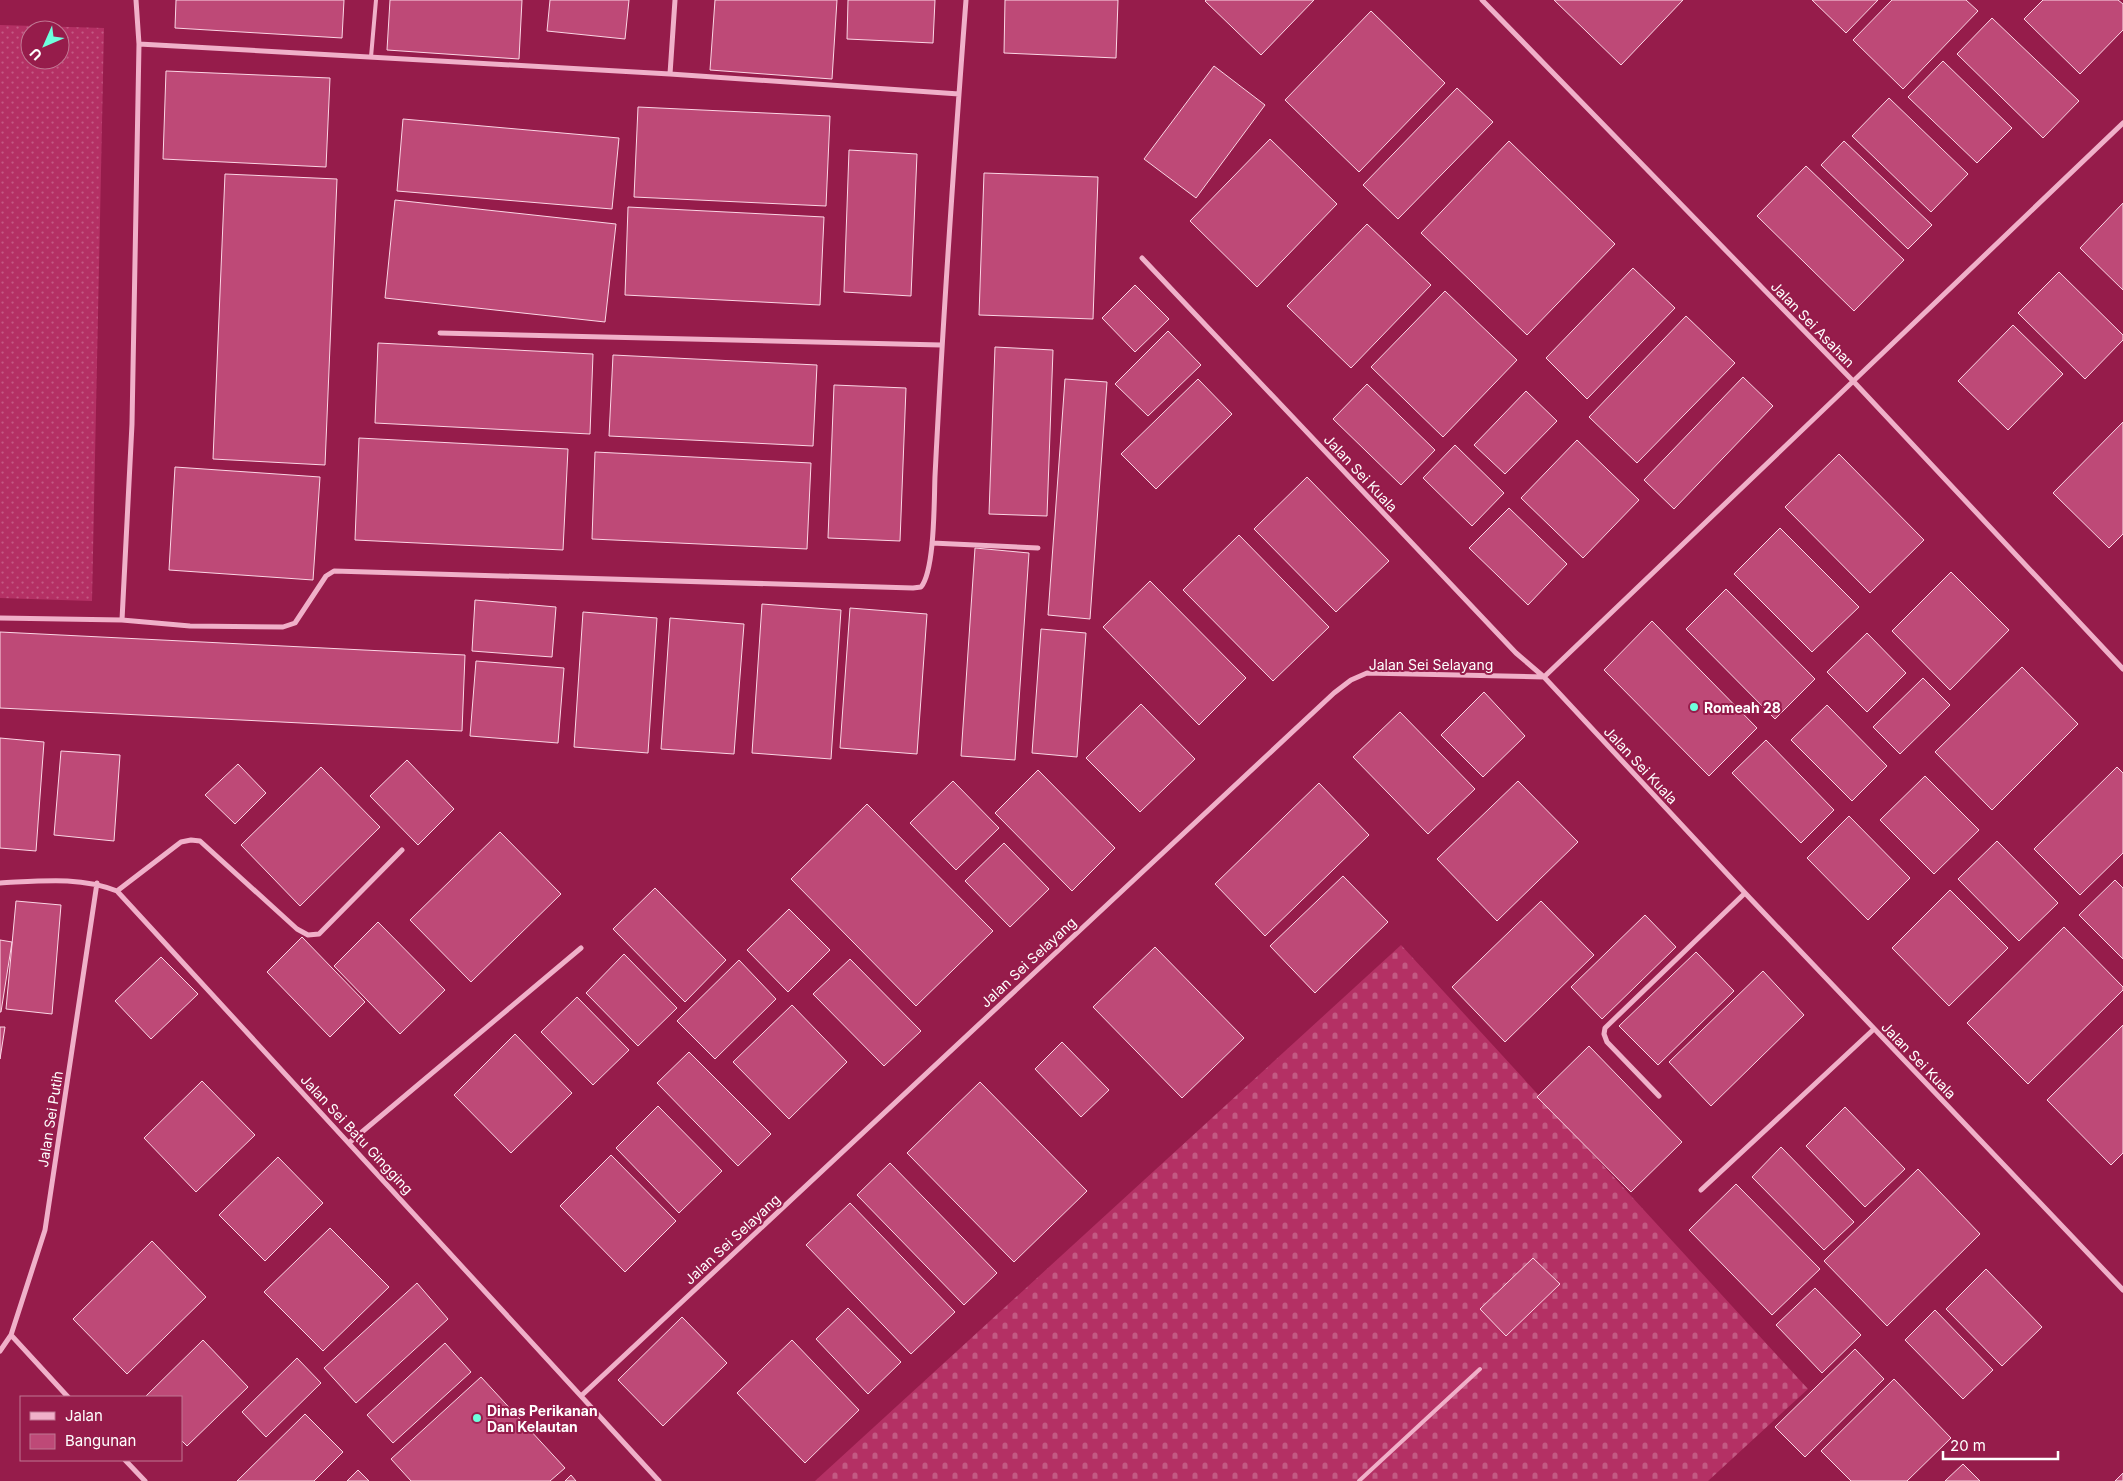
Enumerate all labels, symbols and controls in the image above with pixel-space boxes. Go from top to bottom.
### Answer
north arrow [20,20,70,70]
text: U [26,45,45,64]
street label: Jalan Sei Asahan [1768,277,1858,371]
street label: Jalan Sei Kuala [1321,431,1401,515]
street label: Jalan Sei Selayang [1369,656,1493,673]
place label: Romeah 28 [1704,699,1781,716]
marker: Romeah 28 [1688,701,1700,713]
street label: Jalan Sei Kuala [1601,723,1681,807]
street label: Jalan Sei Selayang [977,913,1079,1011]
street label: Jalan Sei Kuala [1878,1018,1960,1102]
street label: Jalan Sei Putih [34,1070,66,1168]
street label: Jalan Sei Batu Gingging [297,1071,417,1197]
street label: Jalan Sei Selayang [681,1190,783,1288]
legend [20,1396,182,1461]
place label: Dinas Perikanan Dan Kelautan [487,1402,598,1435]
text: Jalan [65,1406,103,1425]
marker: Dinas Perikanan Dan Kelautan [471,1412,483,1424]
scale bar [1943,1428,2058,1460]
text: Bangunan [65,1431,136,1450]
text: 20 m [1950,1436,1986,1455]

